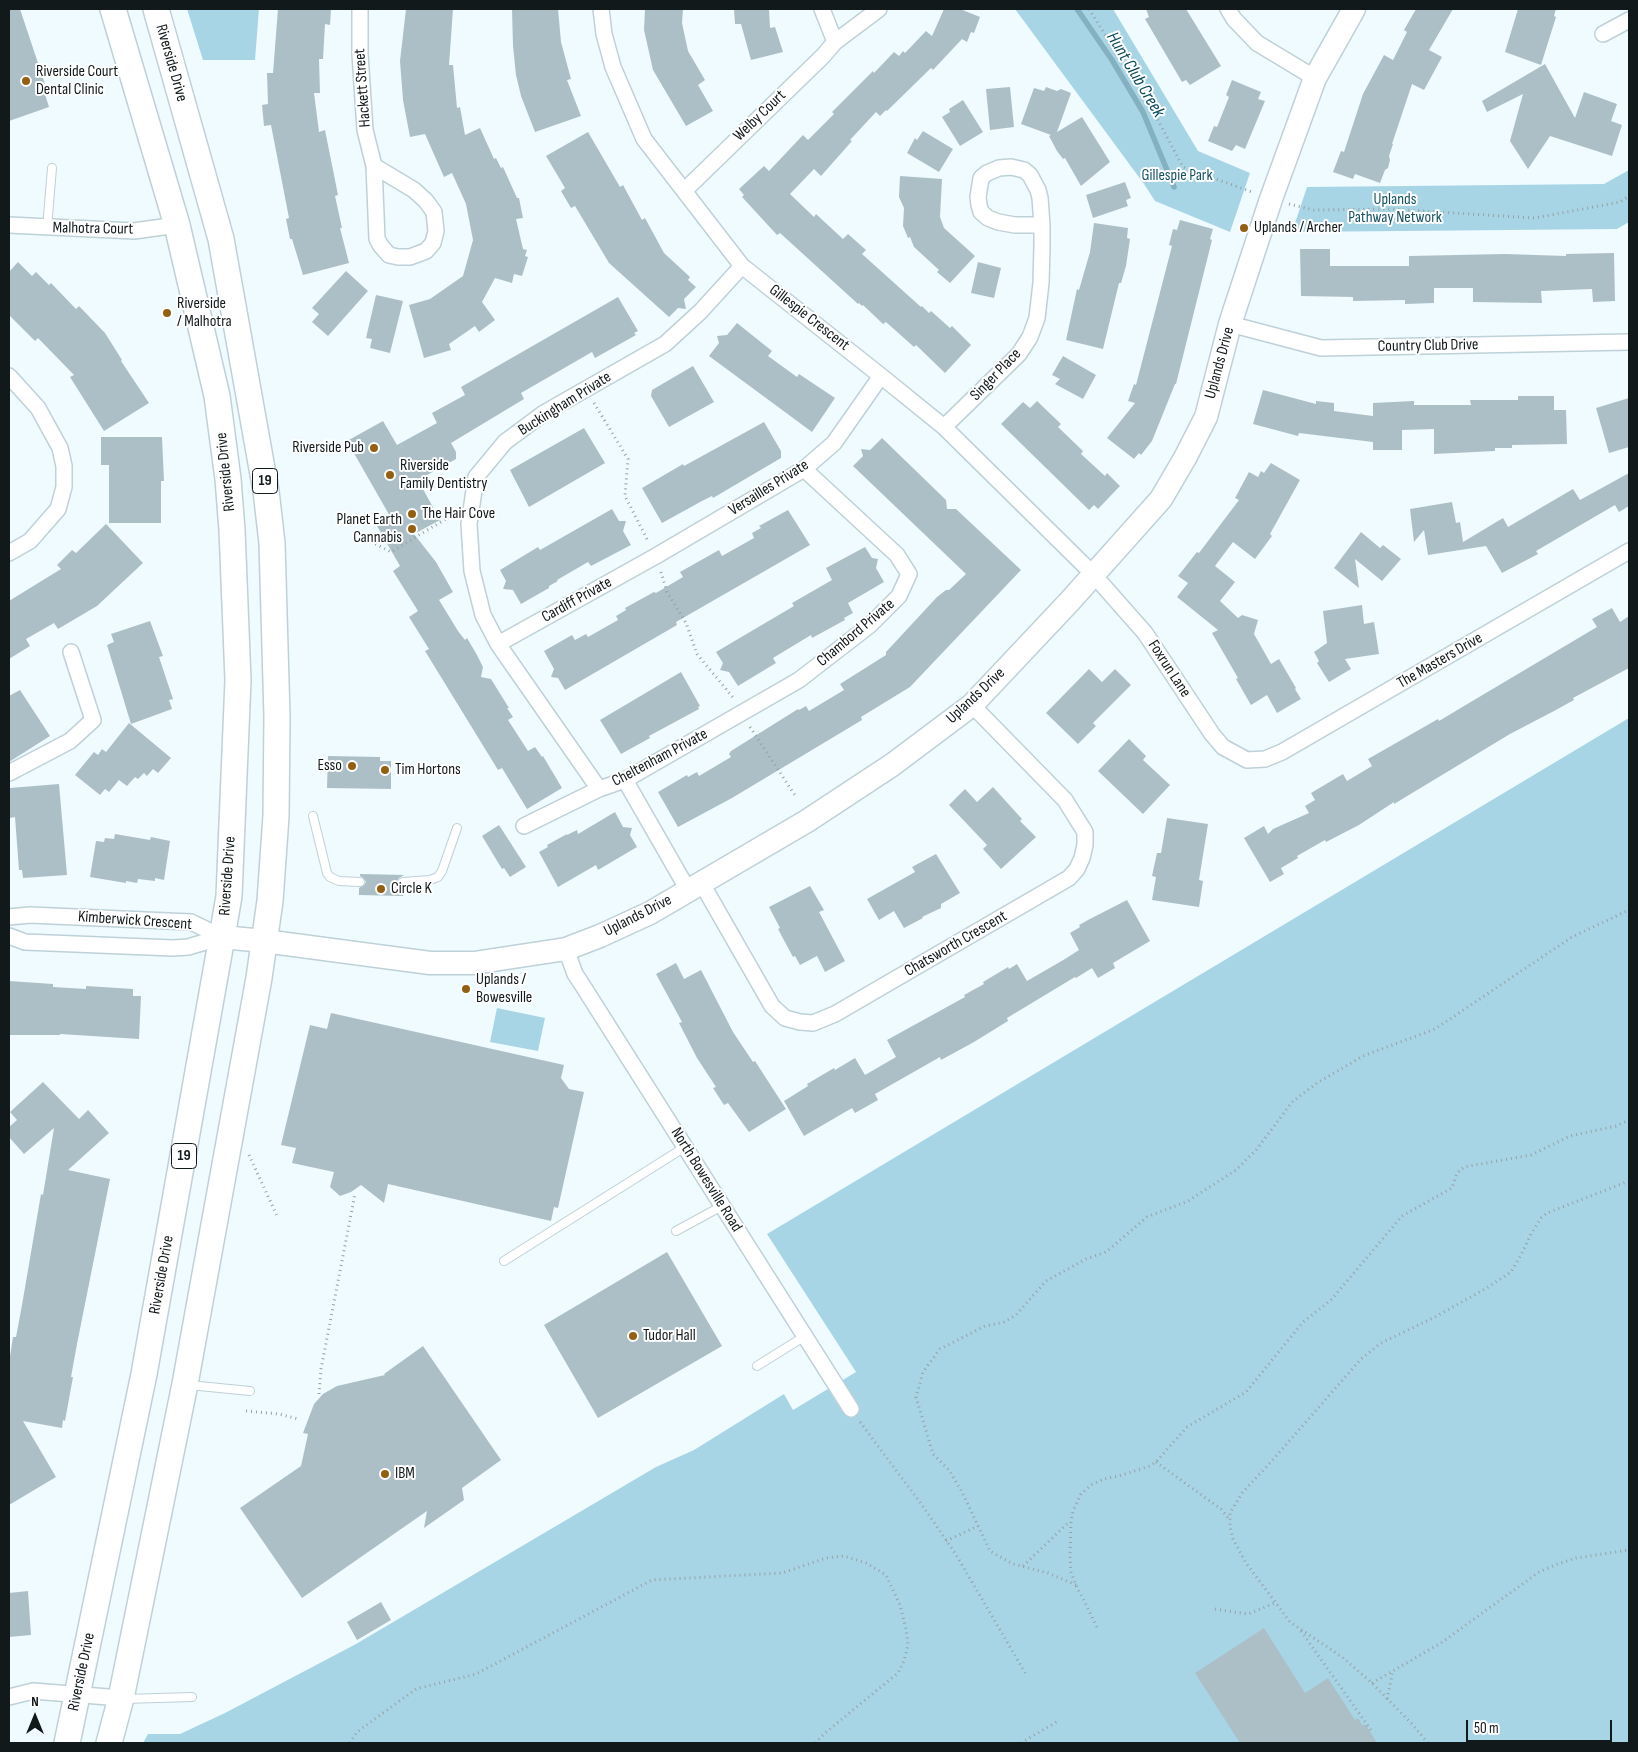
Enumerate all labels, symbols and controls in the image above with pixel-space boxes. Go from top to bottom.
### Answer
street label: Riverside Drive [151,22,191,104]
water label: Hunt Club Creek [1101,28,1169,122]
street label: Hackett Street [351,48,375,128]
place label: Riverside Court Dental Clinic [36,62,118,100]
marker: Riverside Court Dental Clinic [20,75,32,87]
street label: Welby Court [730,86,790,146]
park label: Gillespie Park [1141,166,1213,186]
park label: Uplands Pathway Network [1348,190,1442,228]
place label: Uplands / Archer [1254,218,1342,238]
street label: Malhotra Court [53,219,133,239]
marker: Uplands / Archer [1238,222,1250,234]
street label: Gillespie Crescent [765,281,853,355]
place label: Riverside / Malhotra [177,294,232,332]
marker: Riverside / Malhotra [161,307,173,319]
street label: Uplands Drive [1201,325,1239,401]
street label: Country Club Drive [1377,336,1479,356]
street label: Singer Place [966,345,1026,405]
street label: Buckingham Private [515,368,615,440]
street label: Riverside Drive [212,431,240,513]
place label: Riverside Pub [292,438,364,458]
marker: Riverside Pub [368,442,380,454]
place label: Riverside Family Dentistry [400,456,488,494]
street label: Versailles Private [725,456,813,520]
road number: 19 [252,468,278,494]
marker: Riverside Family Dentistry [384,469,396,481]
place label: The Hair Cove [422,504,495,524]
marker: The Hair Cove [406,508,418,520]
place label: Planet Earth Cannabis [336,510,402,548]
marker: Planet Earth Cannabis [406,523,418,535]
street label: Cardiff Private [539,573,615,627]
street label: Chambord Private [813,595,899,671]
street label: The Masters Drive [1394,629,1486,693]
street label: Foxrun Lane [1143,637,1195,701]
street label: Uplands Drive [943,664,1009,728]
street label: Cheltenham Private [609,725,711,791]
place label: Esso [317,756,342,776]
marker: Esso [346,760,358,772]
place label: Tim Hortons [395,760,461,780]
marker: Tim Hortons [379,764,391,776]
street label: Riverside Drive [216,836,240,916]
place label: Circle K [391,879,432,899]
marker: Circle K [375,883,387,895]
street label: Uplands Drive [601,891,675,941]
street label: Kimberwick Crescent [77,907,193,935]
street label: Chatsworth Crescent [902,907,1010,981]
place label: Uplands / Bowesville [476,970,532,1008]
marker: Uplands / Bowesville [460,983,472,995]
street label: North Bowesville Road [666,1124,746,1236]
road number: 19 [172,1144,196,1168]
street label: Riverside Drive [146,1234,178,1316]
place label: Tudor Hall [643,1326,696,1346]
marker: Tudor Hall [627,1330,639,1342]
place label: IBM [395,1464,415,1484]
marker: IBM [379,1468,391,1480]
street label: Riverside Drive [64,1631,100,1713]
north arrow [10,1692,60,1742]
text: N [31,1693,39,1710]
scale bar [1468,1710,1614,1742]
text: 50 m [1474,1719,1499,1738]

